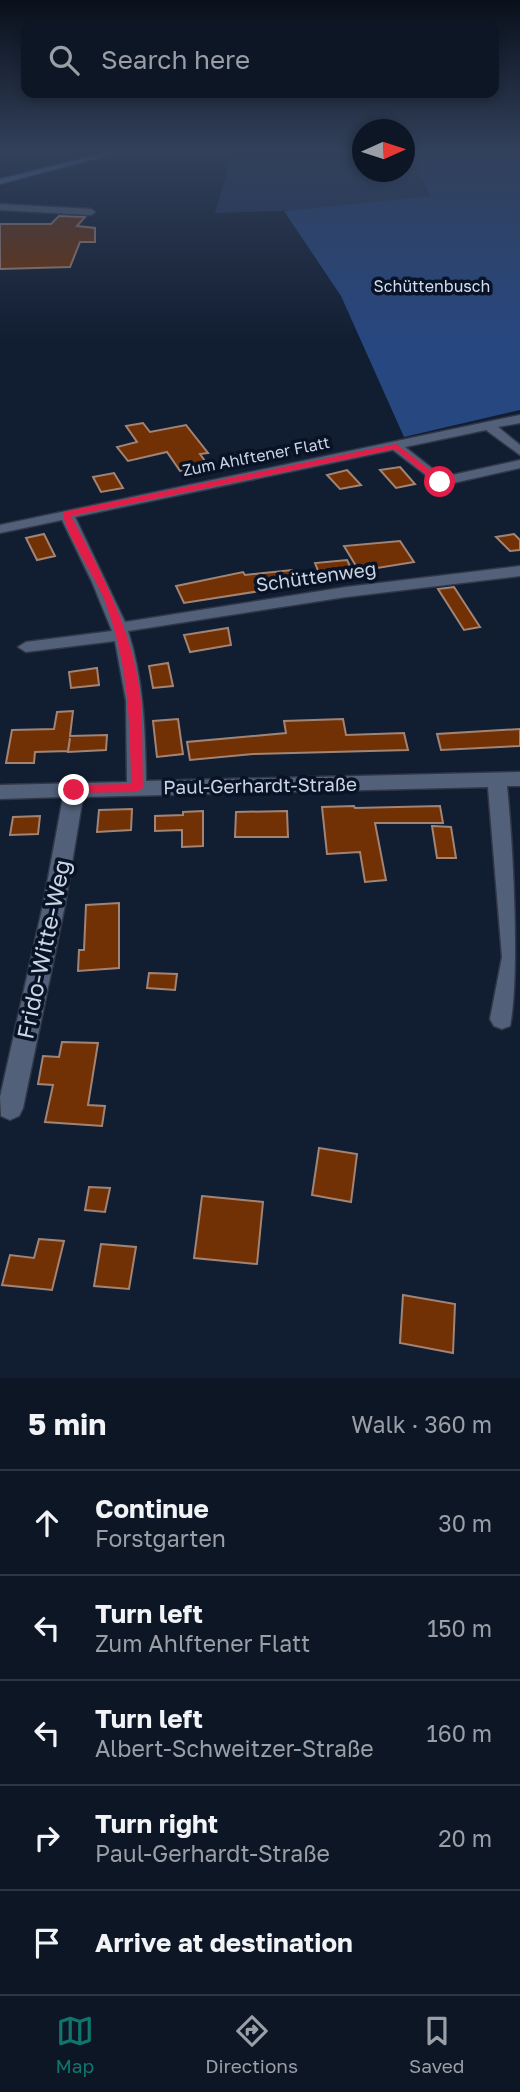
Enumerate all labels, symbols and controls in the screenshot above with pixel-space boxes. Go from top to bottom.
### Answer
search box [21,21,499,98]
icon: search [45,41,83,79]
text: Search here [101,44,250,75]
north arrow [352,119,415,182]
park label: Schüttenbusch [374,276,490,296]
street label: Zum Ahlftener Flatt [181,432,331,480]
route start [424,466,455,497]
street label: Schüttenweg [254,556,378,596]
street label: Paul-Gerhardt-Straße [163,772,357,798]
route end [58,774,89,805]
street label: Frido-Witte-Weg [10,857,76,1041]
text: 5 min [28,1406,106,1442]
text: Walk · 360 m [351,1410,492,1438]
text: Continue [95,1493,209,1524]
icon: ahead [28,1504,66,1542]
text: 30 m [438,1509,492,1537]
text: Forstgarten [95,1524,226,1552]
text: Turn left [95,1598,203,1629]
icon: left [28,1609,66,1647]
text: 150 m [427,1614,492,1642]
text: Zum Ahlftener Flatt [95,1629,310,1657]
text: Turn left [95,1703,203,1734]
icon: left [28,1714,66,1752]
text: 160 m [427,1719,492,1747]
text: Albert-Schweitzer-Straße [95,1734,374,1762]
text: Turn right [95,1808,218,1839]
icon: right [28,1819,66,1857]
text: 20 m [438,1824,492,1852]
text: Paul-Gerhardt-Straße [95,1839,330,1867]
icon: arrive [28,1924,66,1962]
text: Arrive at destination [95,1927,353,1958]
tab: Map [55,2012,94,2077]
tab: Directions [205,2012,298,2077]
tab: Saved [409,2012,465,2077]

